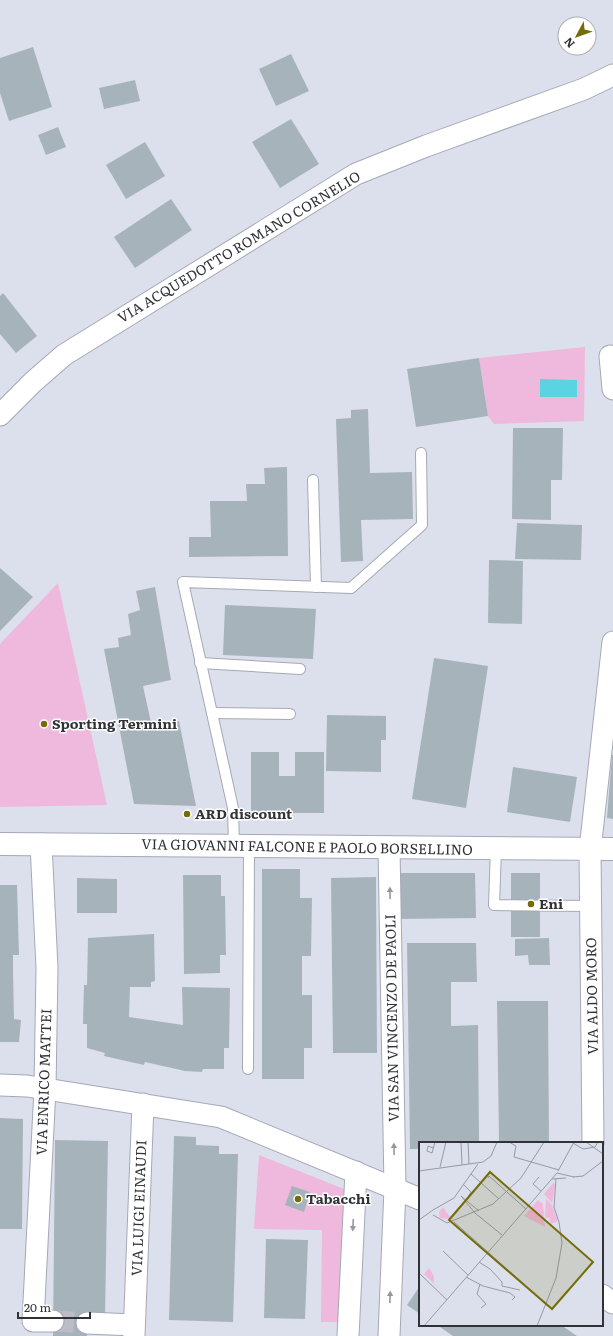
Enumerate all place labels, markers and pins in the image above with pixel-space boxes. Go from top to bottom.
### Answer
place label: Sporting Termini [52,713,177,733]
marker: Sporting Termini [39,719,49,729]
place label: ARD discount [195,803,293,823]
marker: ARD discount [182,809,192,819]
place label: Eni [539,893,563,913]
marker: Eni [526,899,536,909]
place label: Tabacchi [306,1188,371,1208]
marker: Tabacchi [293,1194,303,1204]

